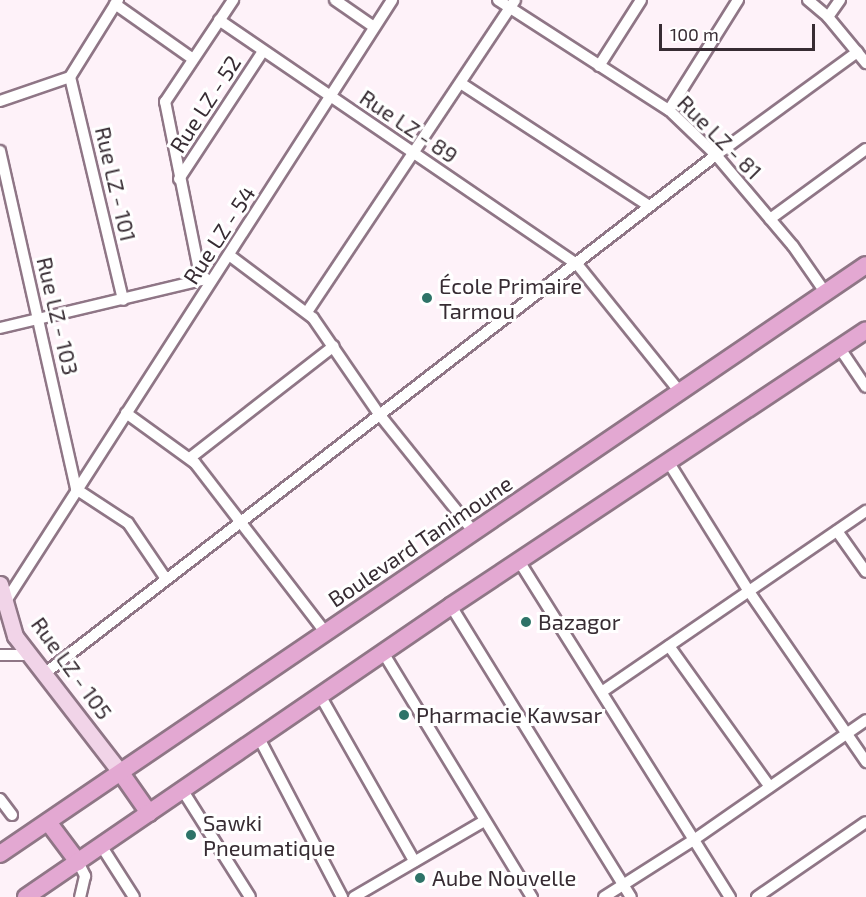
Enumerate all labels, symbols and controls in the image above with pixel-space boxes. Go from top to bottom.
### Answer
scale bar [662,12,818,50]
text: 100 m [670,23,719,45]
street label: Rue LZ - 52 [164,50,246,158]
street label: Rue LZ - 89 [355,84,463,168]
street label: Rue LZ - 81 [672,89,768,185]
street label: Rue LZ - 101 [90,124,142,244]
street label: Rue LZ - 54 [178,181,260,289]
street label: Rue LZ - 103 [32,254,84,378]
place label: École Primaire Tarmou [439,272,582,324]
marker: École Primaire Tarmou [420,291,434,305]
street label: Boulevard Tanimoune [323,469,517,613]
place label: Bazagor [538,609,621,635]
street label: Rue LZ - 105 [26,612,118,724]
marker: Bazagor [519,615,533,629]
place label: Pharmacie Kawsar [416,702,602,728]
marker: Pharmacie Kawsar [397,708,411,722]
place label: Sawki Pneumatique [203,809,335,860]
marker: Sawki Pneumatique [184,828,198,842]
place label: Aube Nouvelle [432,865,576,891]
marker: Aube Nouvelle [413,871,427,885]

